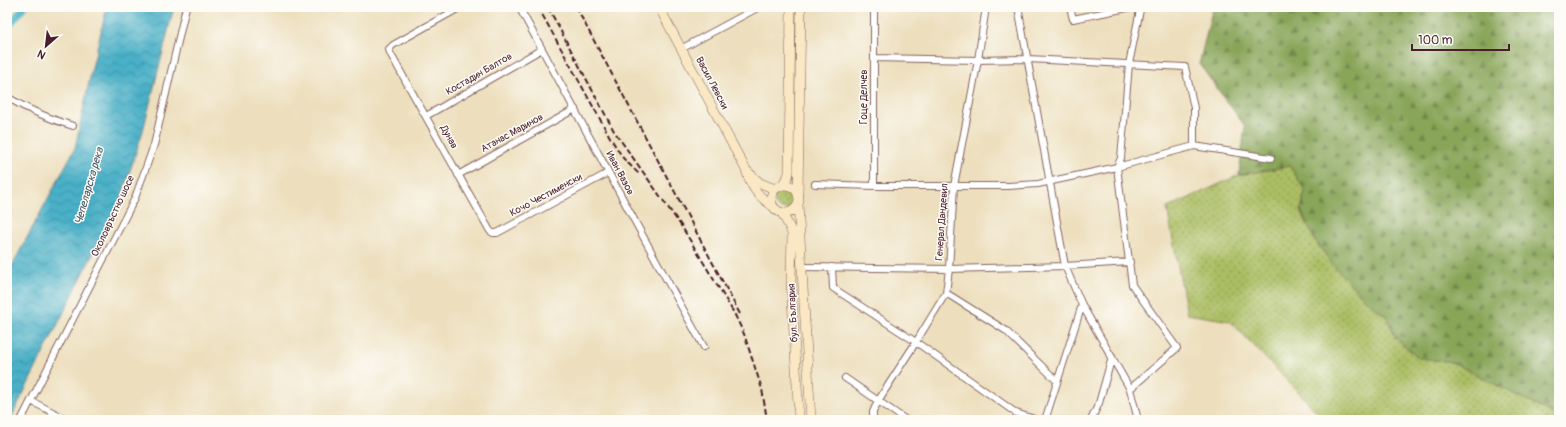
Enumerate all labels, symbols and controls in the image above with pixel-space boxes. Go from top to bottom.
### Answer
north arrow [26,26,66,66]
scale bar [1412,26,1509,52]
text: 100 m [1418,33,1453,48]
text: N [35,47,48,62]
street label: Костадин Балтов [444,50,514,98]
street label: Васил Левски [693,55,731,112]
street label: Гоце Делчев [858,70,870,124]
street label: Атанас Маринов [479,111,545,155]
street label: Дунав [437,122,460,151]
water label: Чепеларска река [72,145,106,226]
street label: Иван Вазов [603,149,637,197]
street label: Кочо Честименски [508,171,585,219]
street label: Околовръстно шосе [89,173,137,259]
street label: Генерал Дандевил [933,183,951,261]
street label: бул. България [785,283,801,343]

